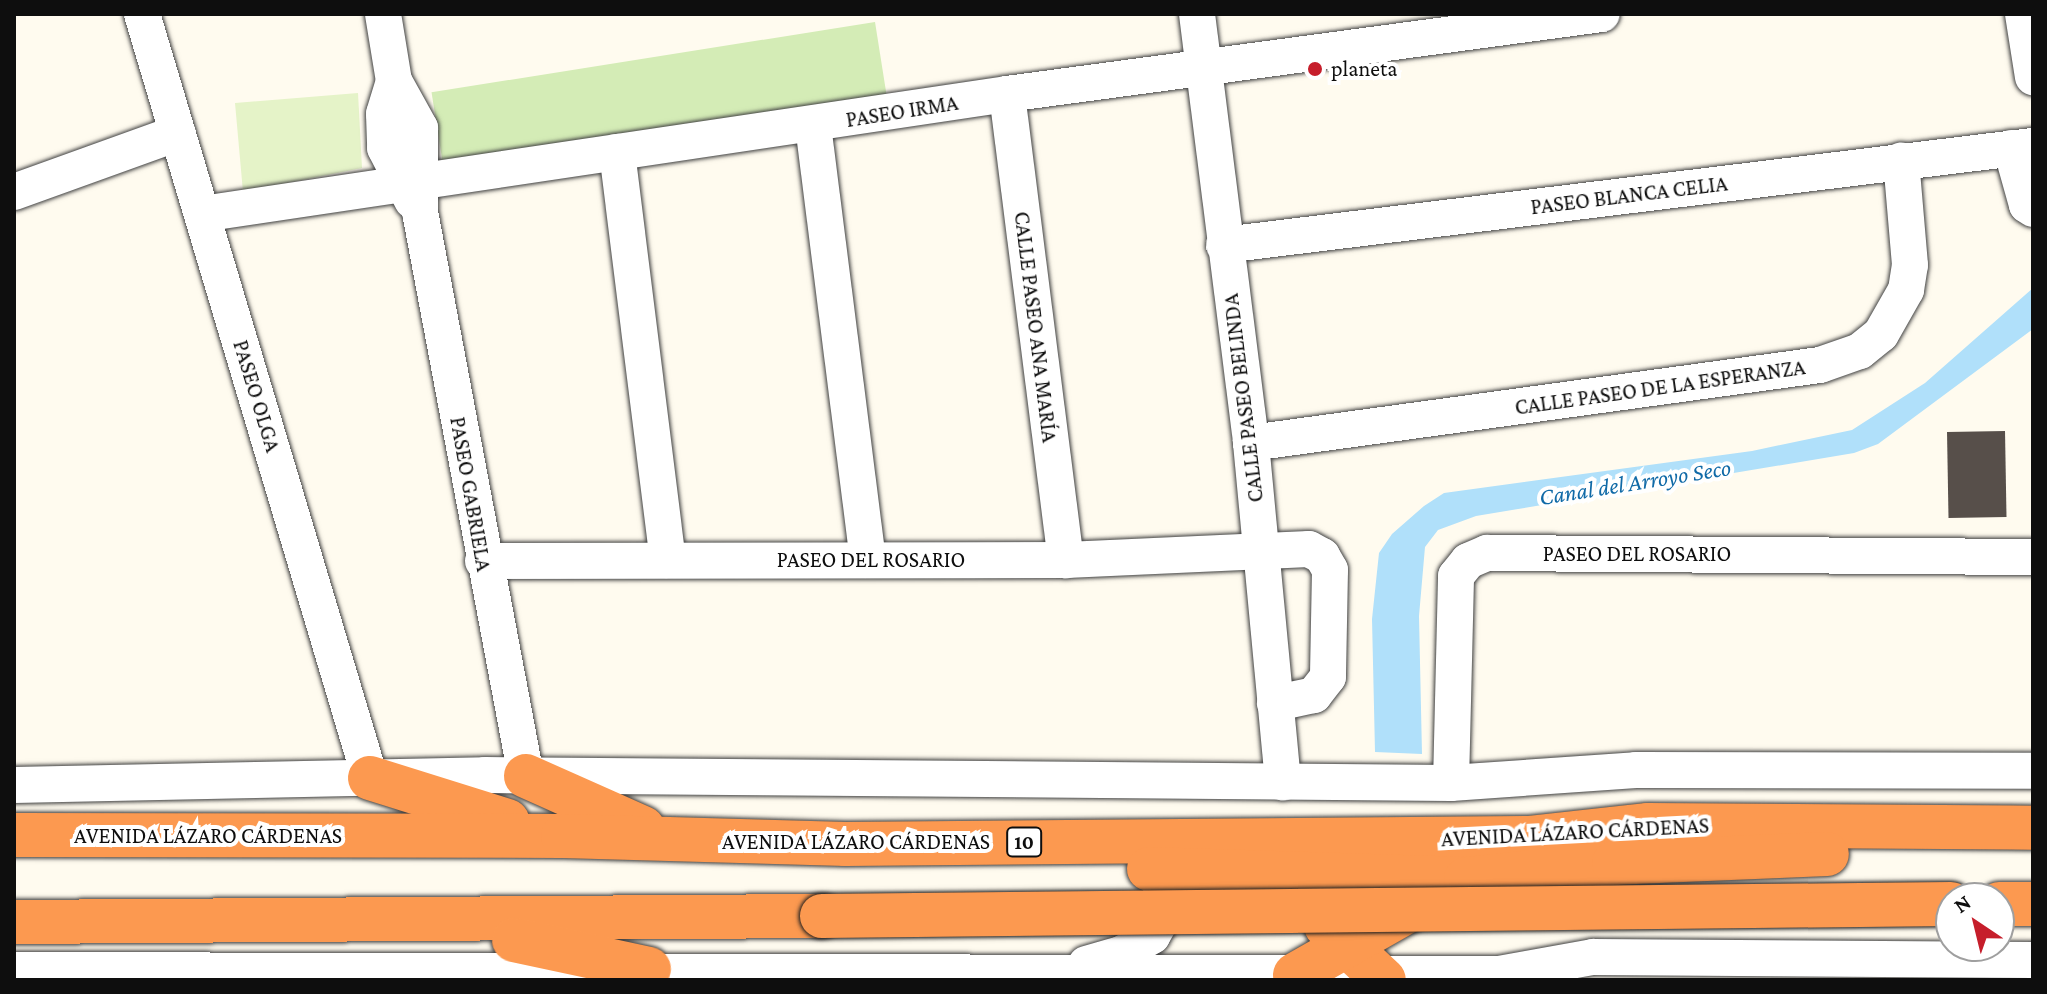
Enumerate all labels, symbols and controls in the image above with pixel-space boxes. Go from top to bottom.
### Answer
place label: planeta [1331,56,1397,82]
marker: planeta [1306,60,1324,78]
street label: PASEO IRMA [844,89,960,133]
street label: PASEO BLANCA CELIA [1529,170,1729,220]
street label: CALLE PASEO ANA MARÍA [1009,210,1063,444]
street label: CALLE PASEO BELINDA [1217,292,1269,504]
street label: PASEO OLGA [227,337,287,455]
street label: CALLE PASEO DE LA ESPERANZA [1513,354,1807,420]
street label: PASEO GABRIELA [444,415,498,573]
water label: Canal del Arroyo Seco [1537,453,1733,511]
street label: PASEO DEL ROSARIO [1543,541,1731,567]
street label: PASEO DEL ROSARIO [777,547,965,573]
street label: AVENIDA LÁZARO CÁRDENAS [1440,812,1710,852]
street label: AVENIDA LÁZARO CÁRDENAS [74,823,342,849]
road number: 10 [1006,826,1042,858]
street label: AVENIDA LÁZARO CÁRDENAS [722,829,990,855]
north arrow [1935,882,2015,962]
text: N [1949,889,1975,918]

